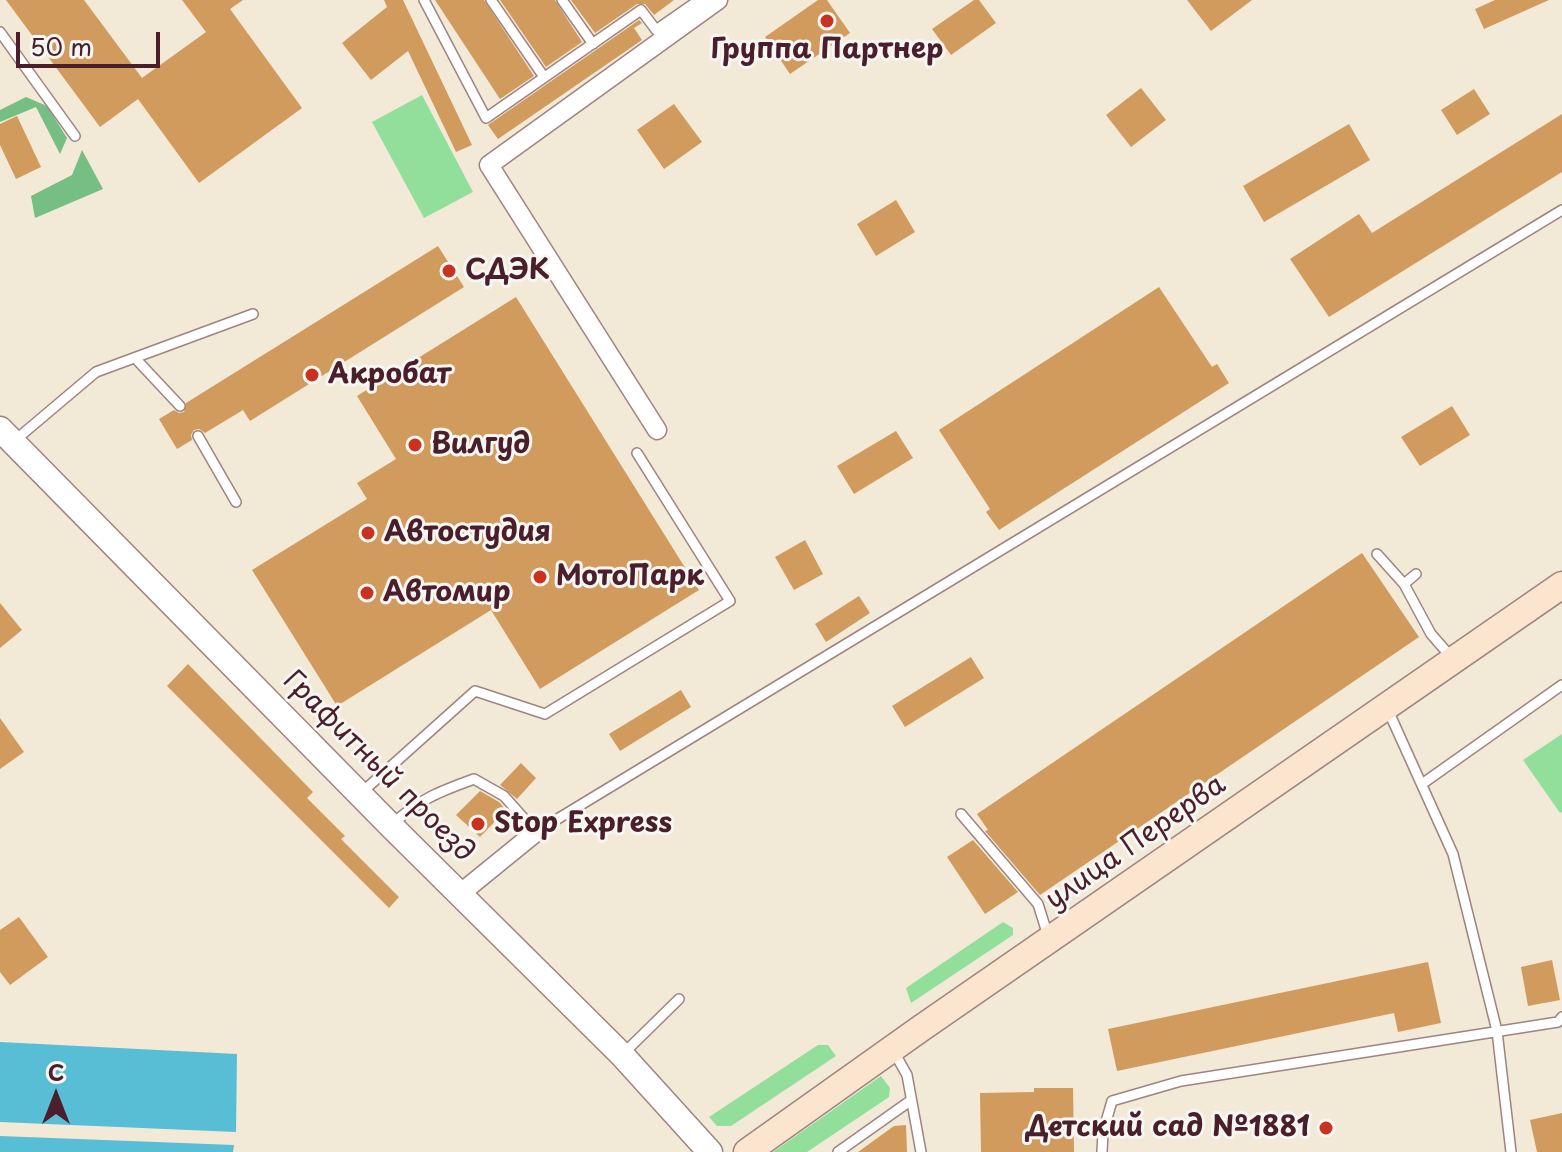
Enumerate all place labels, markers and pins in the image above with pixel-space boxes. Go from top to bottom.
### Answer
marker: Группа Партнер [818,12,836,30]
place label: Группа Партнер [711,33,943,67]
place label: СДЭК [465,254,550,288]
marker: СДЭК [440,262,458,280]
place label: Акробат [328,358,451,392]
marker: Акробат [303,366,321,384]
place label: Вилгуд [431,428,530,462]
marker: Вилгуд [406,436,424,454]
place label: Автостудия [384,516,551,550]
marker: Автостудия [359,524,377,542]
place label: МотоПарк [556,560,704,594]
marker: МотоПарк [531,568,549,586]
place label: Автомир [383,576,510,610]
marker: Автомир [358,584,376,602]
place label: Stop Express [494,807,672,841]
marker: Stop Express [469,815,487,833]
place label: Детский сад №1881 [1026,1111,1310,1145]
marker: Детский сад №1881 [1317,1119,1335,1137]

